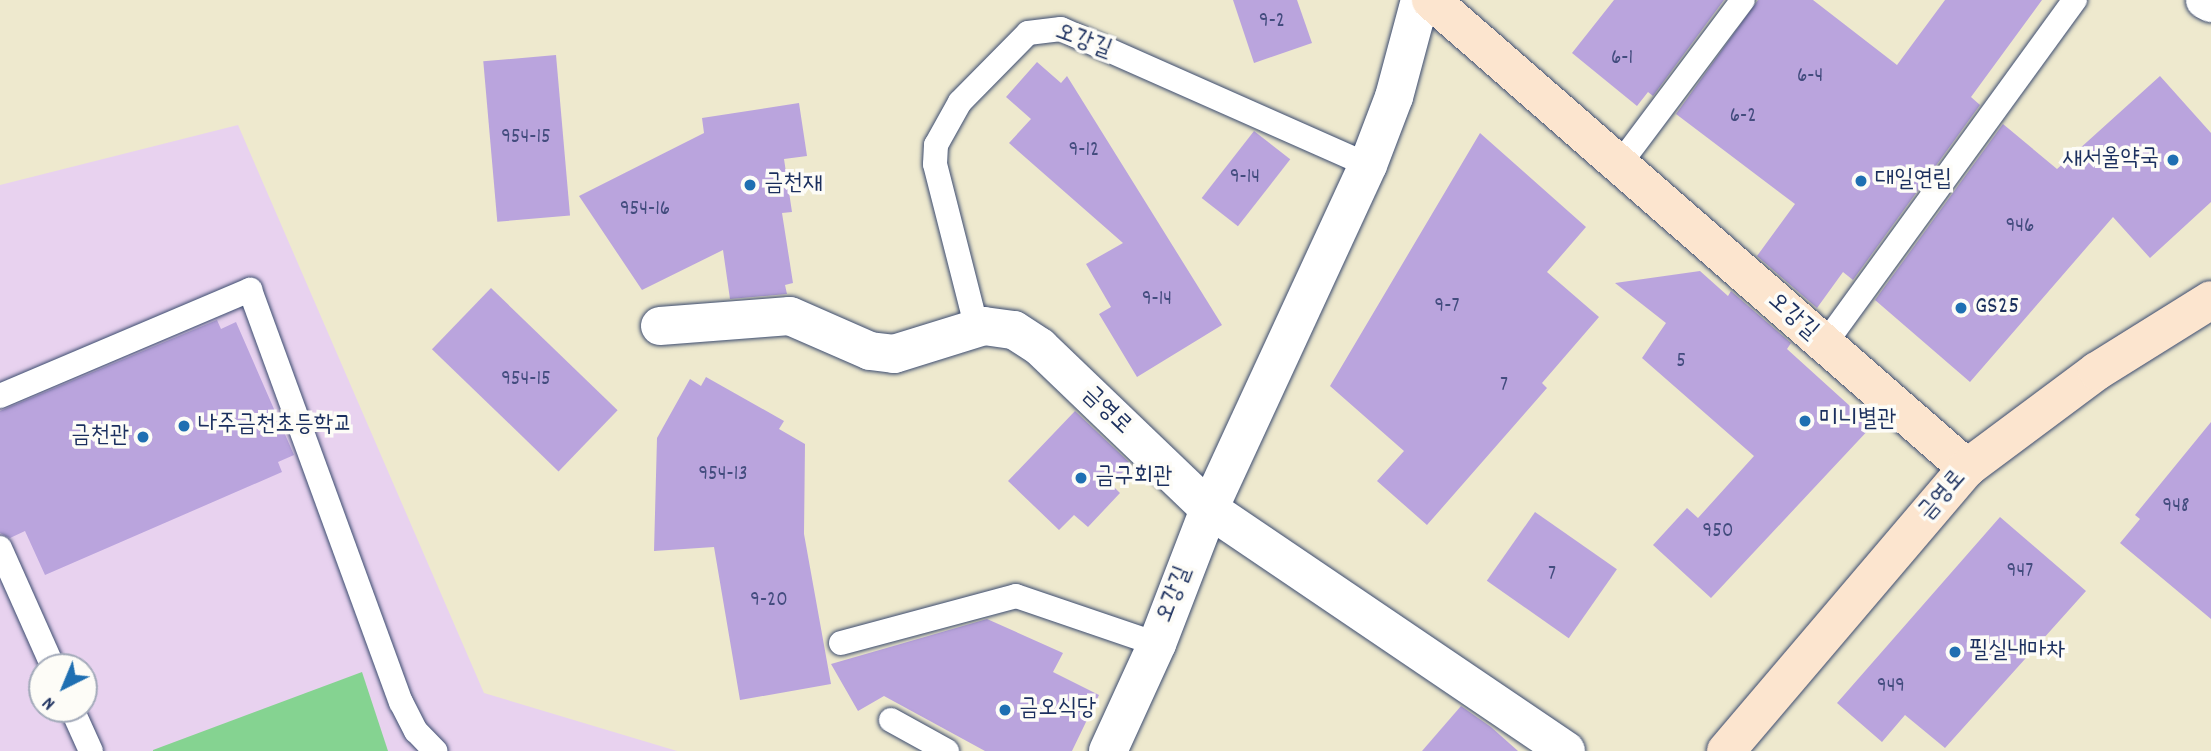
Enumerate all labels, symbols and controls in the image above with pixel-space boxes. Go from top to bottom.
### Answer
house number: 9-2 [1259,9,1285,35]
street label: 오강길 [1051,19,1115,65]
house number: 6-1 [1611,46,1633,72]
house number: 6-4 [1797,64,1823,90]
house number: 6-2 [1730,104,1756,130]
house number: 954-15 [501,125,551,151]
house number: 9-12 [1069,138,1099,164]
place label: 새서울약국 [2062,146,2159,174]
marker: 새서울약국 [2165,152,2181,168]
house number: 9-14 [1230,165,1260,191]
place label: 대일연립 [1875,167,1952,195]
place label: 금천재 [764,171,822,199]
marker: 대일연립 [1853,173,1869,189]
marker: 금천재 [742,177,758,193]
house number: 954-16 [620,197,670,223]
house number: 946 [2006,214,2034,240]
house number: 9-14 [1142,287,1172,313]
street label: 오강길 [1761,287,1823,347]
house number: 9-7 [1435,294,1459,320]
place label: GS25 [1975,294,2019,322]
marker: GS25 [1953,300,1969,316]
house number: 5 [1676,349,1686,375]
house number: 954-15 [501,367,551,393]
house number: 7 [1500,373,1508,399]
street label: 금영로 [1075,381,1137,441]
place label: 미니별관 [1819,407,1896,435]
place label: 나주금천초등학교 [198,412,352,440]
marker: 미니별관 [1797,413,1813,429]
marker: 나주금천초등학교 [176,418,192,434]
place label: 금천관 [71,423,129,451]
marker: 금천관 [135,429,151,445]
house number: 954-13 [698,462,748,488]
place label: 금구회관 [1095,464,1172,492]
street label: 금영로 [1913,465,1973,527]
marker: 금구회관 [1073,470,1089,486]
house number: 948 [2163,494,2189,520]
house number: 950 [1703,519,1733,545]
house number: 947 [2007,559,2033,585]
house number: 7 [1548,562,1556,588]
street label: 오강길 [1151,563,1199,627]
house number: 9-20 [750,588,788,614]
place label: 필실내마차 [1969,638,2066,666]
marker: 필실내마차 [1947,644,1963,660]
north arrow [28,653,98,723]
house number: 949 [1877,674,1905,700]
text: N [37,689,62,715]
place label: 금오식당 [1019,696,1096,724]
marker: 금오식당 [997,702,1013,718]

